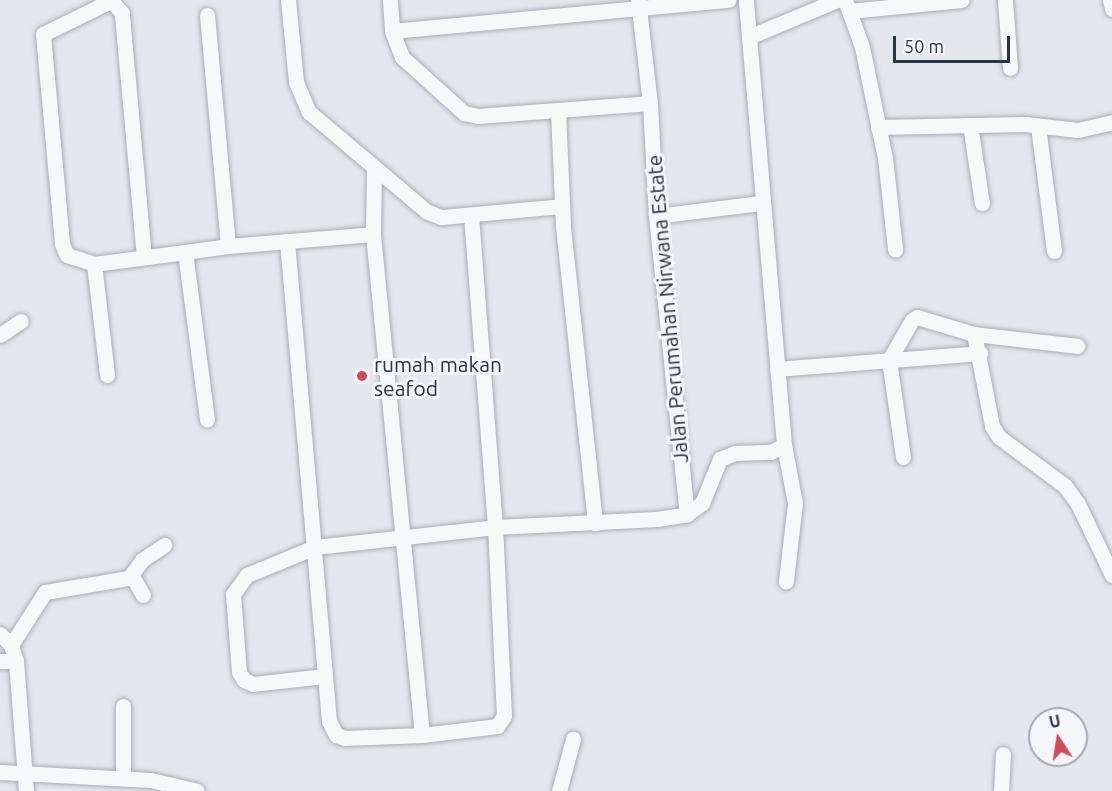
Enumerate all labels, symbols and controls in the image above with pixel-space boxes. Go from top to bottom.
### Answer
scale bar [896,24,1013,62]
text: 50 m [904,36,944,56]
street label: Jalan Perumahan Nirwana Estate [641,154,693,464]
place label: rumah makan seafod [374,351,502,401]
marker: rumah makan seafod [355,369,369,383]
north arrow [1028,707,1088,767]
text: U [1047,711,1062,731]

